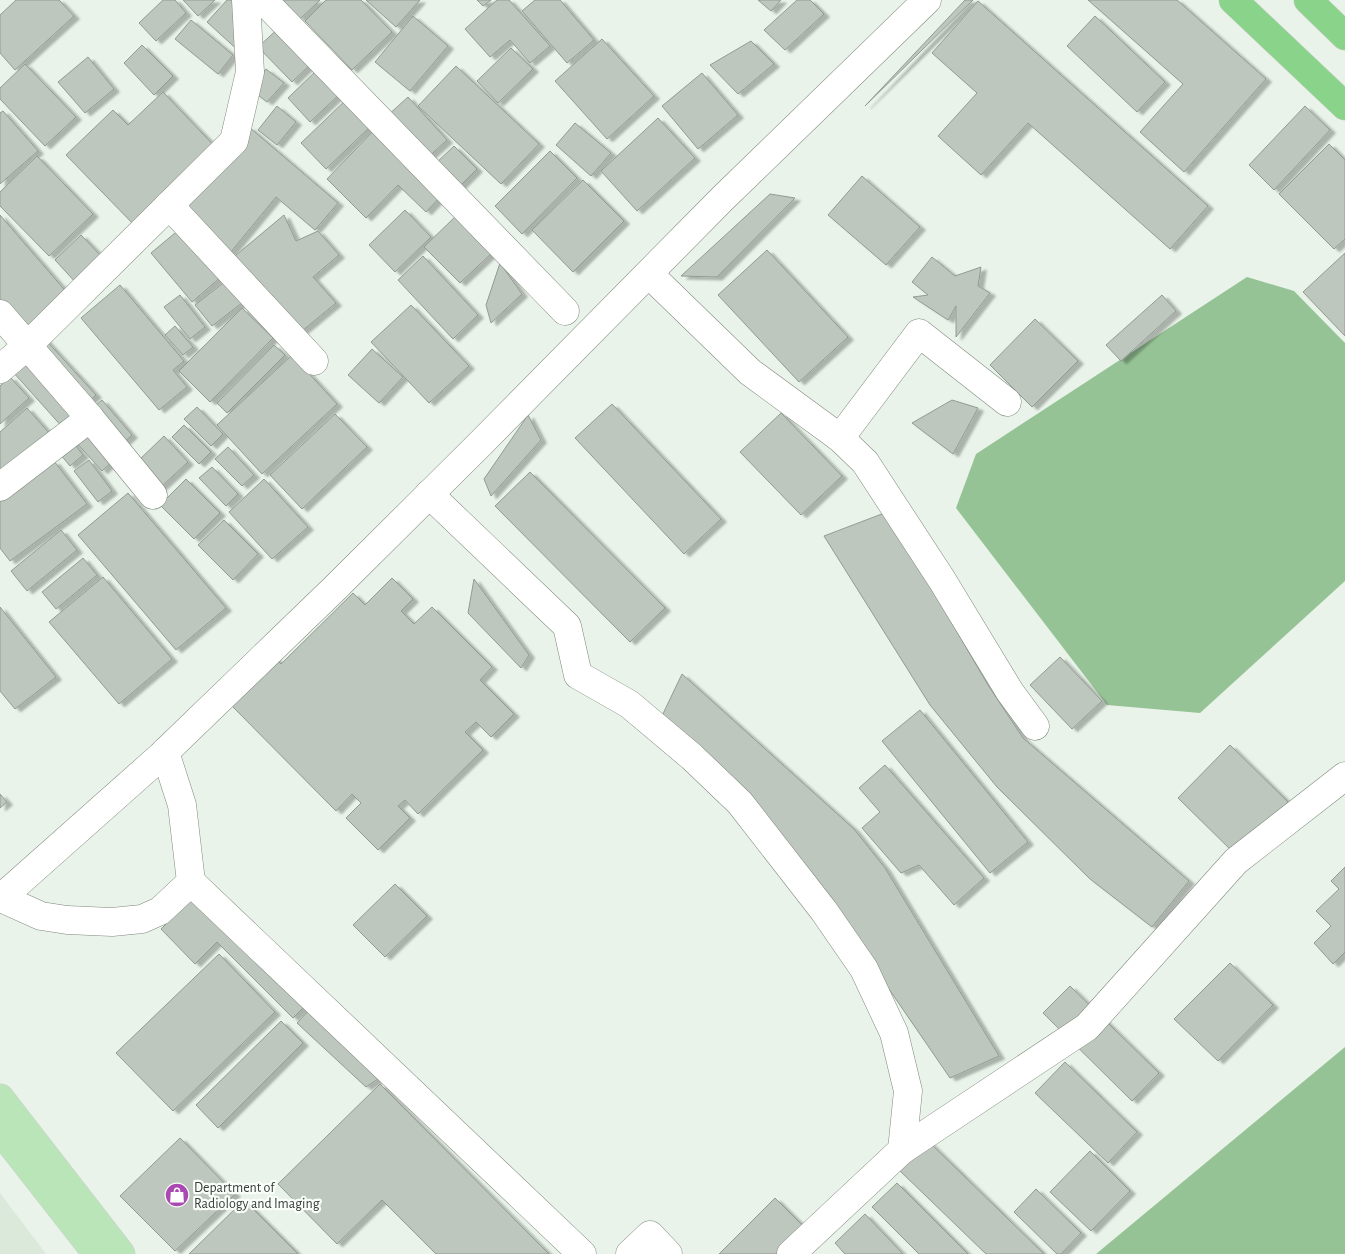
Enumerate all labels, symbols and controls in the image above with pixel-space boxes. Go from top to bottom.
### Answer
place label: Department of Radiology and Imaging [194,1181,320,1211]
shop icon: Department of Radiology and Imaging [164,1182,190,1208]

